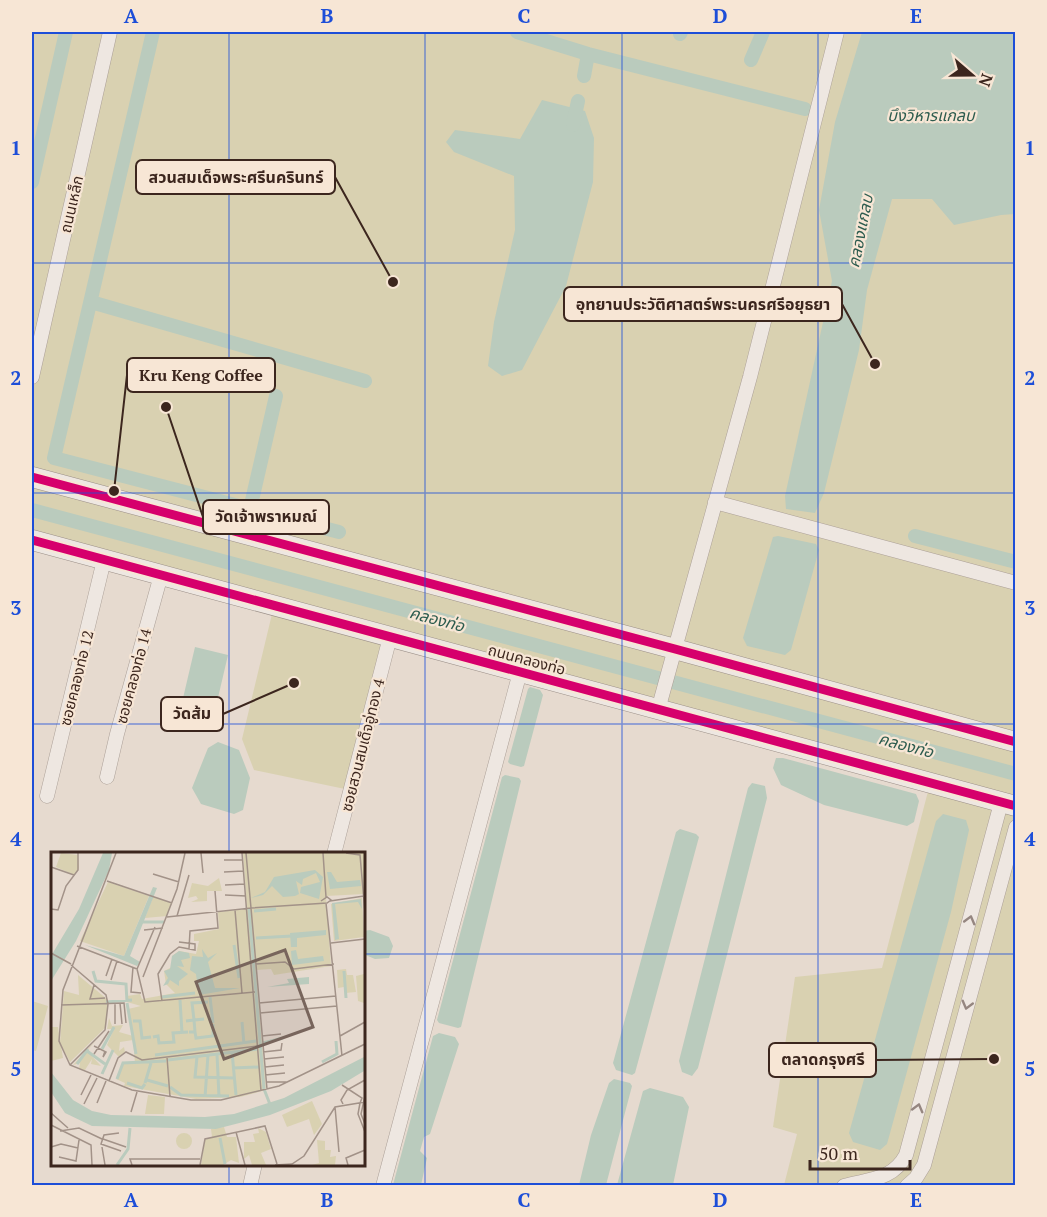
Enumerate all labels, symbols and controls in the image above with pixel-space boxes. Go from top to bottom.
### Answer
text: A [124,2,139,29]
text: B [321,2,334,29]
text: C [517,2,531,29]
text: D [713,2,727,29]
text: E [910,2,922,29]
north arrow [942,45,1002,105]
text: N [974,71,999,90]
water label: บึงวิหารแกลบ [887,104,976,126]
text: 1 [10,134,22,161]
text: 1 [1024,134,1036,161]
callout: สวนสมเด็จพระศรีนครินทร์ [136,160,335,194]
text: สวนสมเด็จพระศรีนครินทร์ [149,166,324,188]
street label: ถนนเหล็ก [55,173,87,235]
water label: คลองแกลบ [842,191,878,270]
callout: อุทยานประวัติศาสตร์พระนครศรีอยุธยา [564,287,842,321]
text: อุทยานประวัติศาสตร์พระนครศรีอยุธยา [576,293,830,315]
callout: Kru Keng Coffee [127,358,275,392]
text: 2 [10,364,22,391]
text: Kru Keng Coffee [139,364,263,386]
text: 2 [1024,364,1036,391]
callout: วัดเจ้าพราหมณ์ [203,500,329,534]
text: วัดเจ้าพราหมณ์ [215,505,317,527]
text: 3 [10,594,22,621]
text: 3 [1024,594,1036,621]
water label: คลองท่อ [407,601,468,637]
street label: ซอยคลองท่อ 14 [111,626,155,726]
street label: ซอยคลองท่อ 12 [54,628,98,728]
street label: ถนนคลองท่อ [486,639,568,679]
street label: ซอยสวนสมเด็จอู่ทอง 4 [336,676,388,814]
callout: วัดส้ม [161,697,223,731]
text: วัดส้ม [173,702,211,724]
water label: คลองท่อ [876,727,937,763]
text: 4 [10,825,22,852]
text: 4 [1024,825,1036,852]
inset map [51,852,364,1166]
one-way arrow [962,915,975,925]
one-way arrow [962,999,974,1010]
callout: ตลาดกรุงศรี [769,1043,876,1077]
text: ตลาดกรุงศรี [781,1048,865,1070]
text: 5 [10,1055,22,1082]
text: 5 [1024,1055,1036,1082]
one-way arrow [911,1103,924,1113]
scale bar [810,1133,910,1171]
text: 50 m [819,1141,859,1165]
text: A [124,1186,139,1213]
text: B [321,1186,334,1213]
text: C [517,1186,531,1213]
text: D [713,1186,727,1213]
text: E [910,1186,922,1213]

